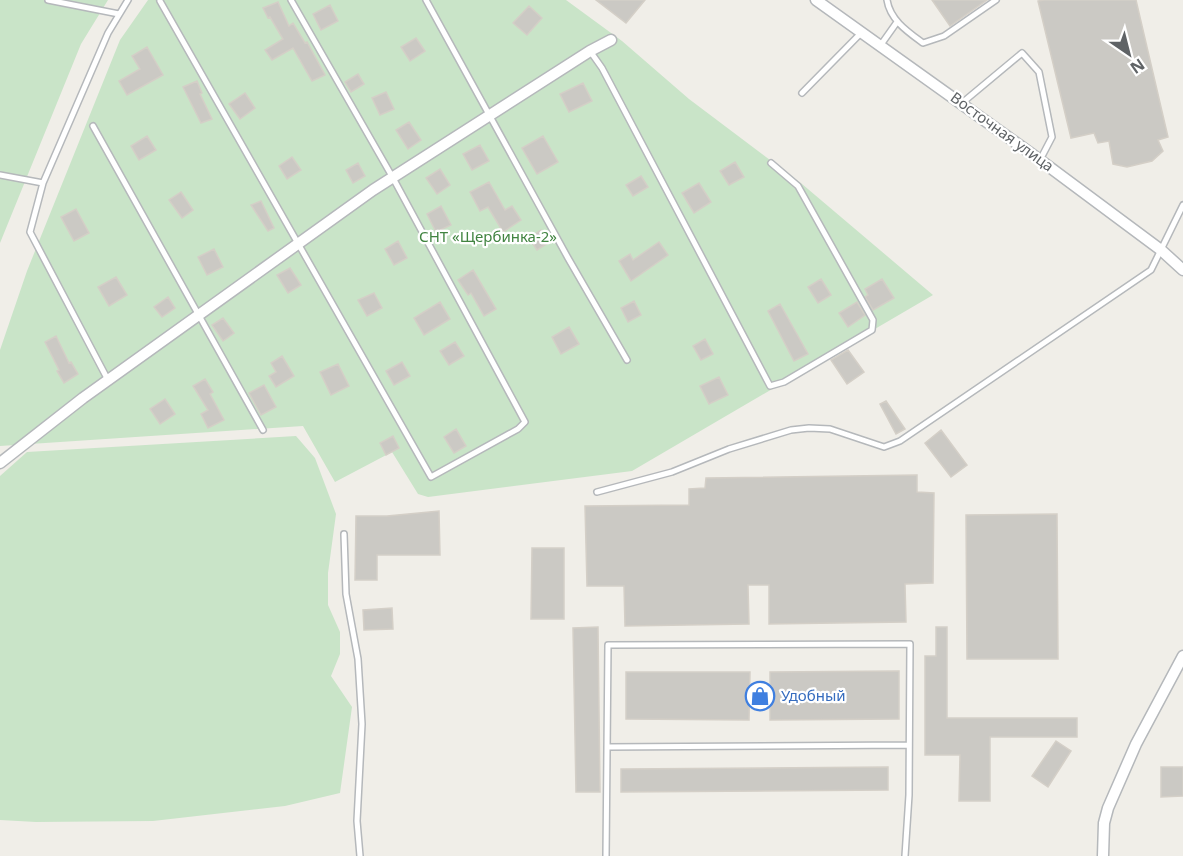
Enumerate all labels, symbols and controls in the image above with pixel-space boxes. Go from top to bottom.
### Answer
north arrow [1099,24,1159,84]
text: N [1126,54,1149,79]
street label: Восточная улица [947,87,1058,175]
park label: СНТ «Щербинка-2» [419,226,557,246]
shop icon: Удобный [744,680,776,712]
place label: Удобный [781,685,846,705]

